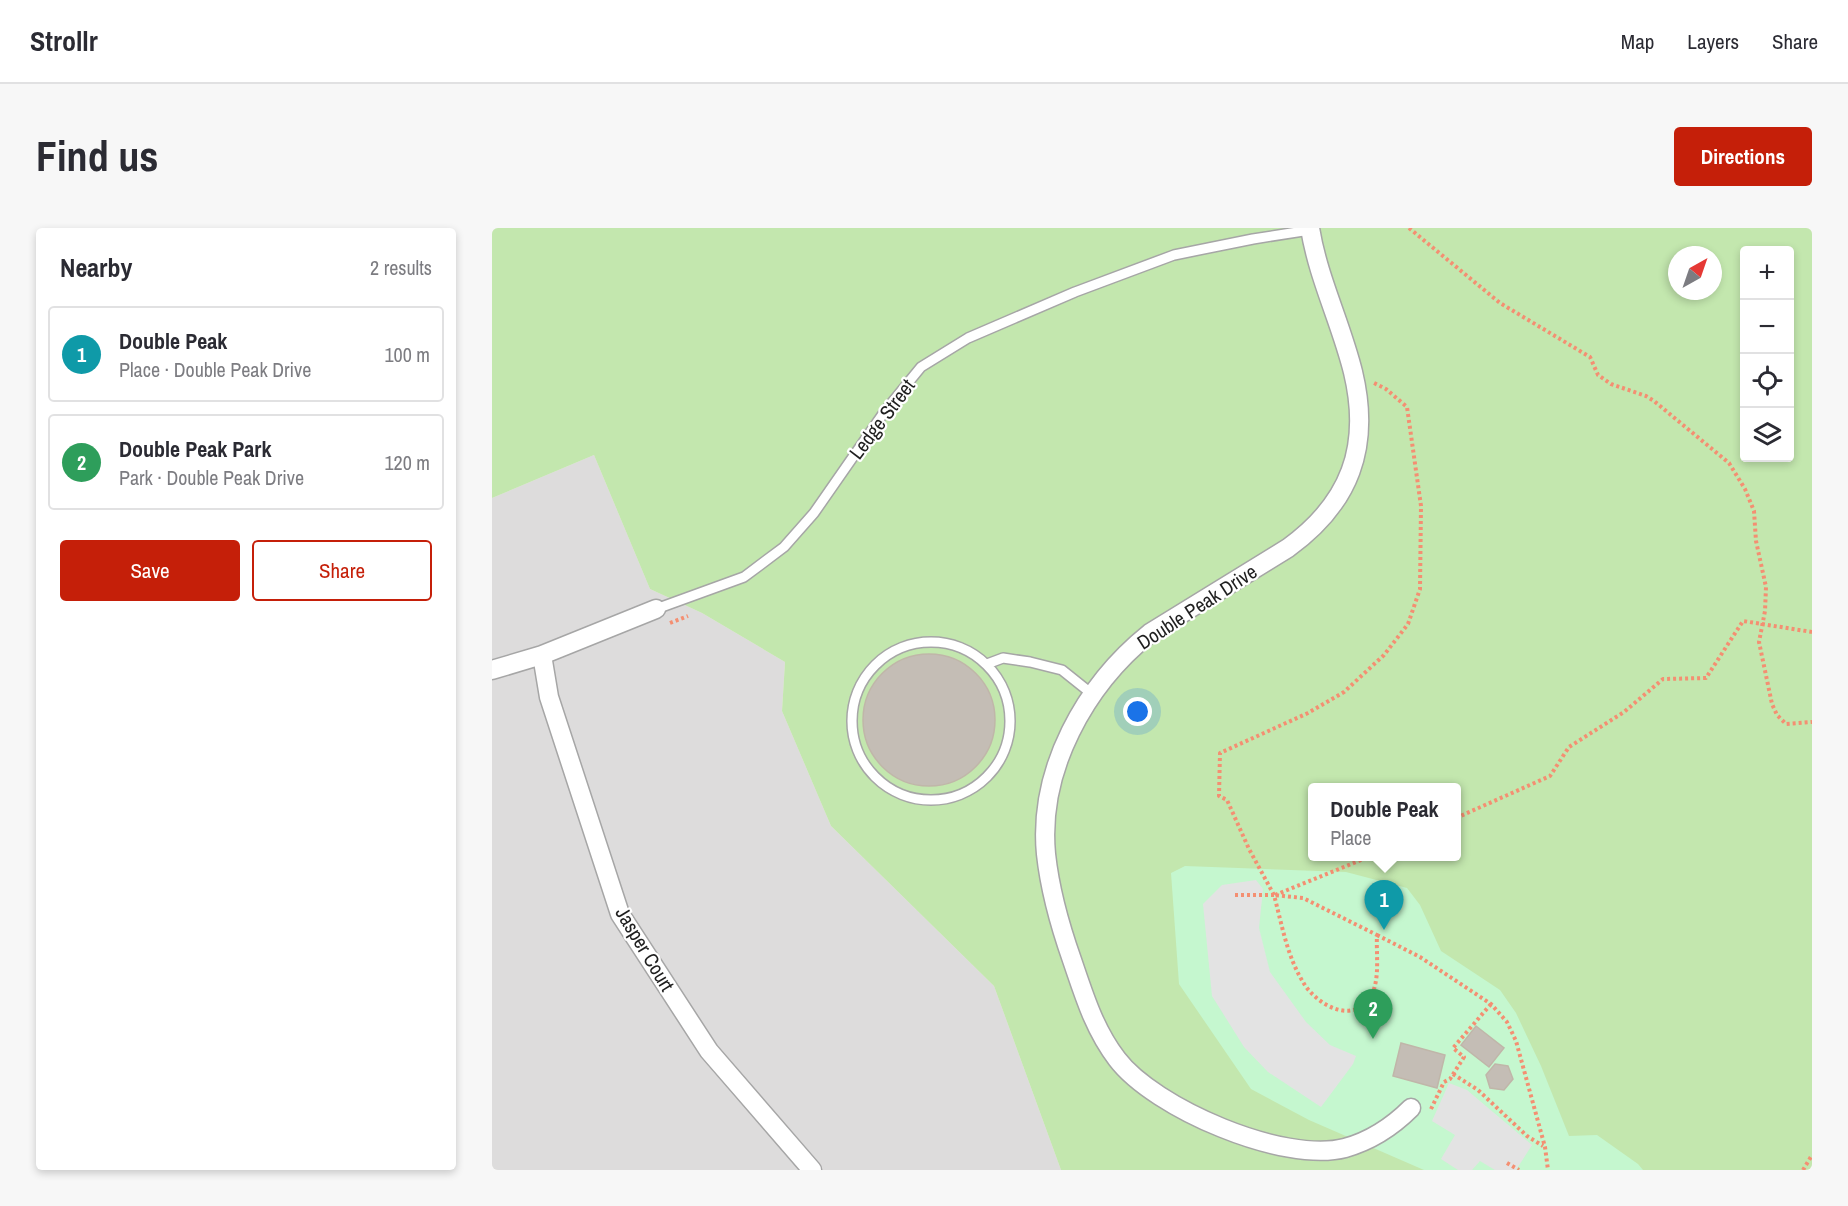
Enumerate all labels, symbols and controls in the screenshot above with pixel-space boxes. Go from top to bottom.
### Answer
text: Strollr [30,22,98,60]
text: Map [1621,27,1654,56]
text: Layers [1687,27,1739,56]
text: Share [1772,27,1818,56]
button: Directions [1674,127,1812,186]
text: Find us [36,128,158,184]
north arrow [1668,246,1722,300]
map controls [1740,246,1794,462]
button: + [1740,246,1794,300]
text: Nearby [60,250,132,285]
text: 2 results [370,254,432,281]
button: − [1740,300,1794,354]
text: Double Peak [119,326,227,356]
text: 1 [77,341,86,368]
text: 100 m [384,341,430,368]
button: locate [1740,354,1794,408]
text: Place · Double Peak Drive [119,356,311,383]
street label: Ledge Street [843,373,921,464]
button: layers [1740,408,1794,462]
text: Double Peak Park [119,434,271,464]
text: 2 [77,449,86,476]
text: 120 m [384,449,430,476]
text: Park · Double Peak Drive [119,464,304,491]
button: Save [60,540,240,601]
button: Share [252,540,432,601]
street label: Double Peak Drive [1132,558,1262,655]
your location [1123,697,1152,726]
popup [1308,783,1461,861]
text: Double Peak [1330,794,1439,824]
text: Place [1330,824,1371,851]
pin: 1 [1364,880,1404,930]
street label: Jasper Court [610,902,681,996]
pin: 2 [1354,990,1392,1039]

